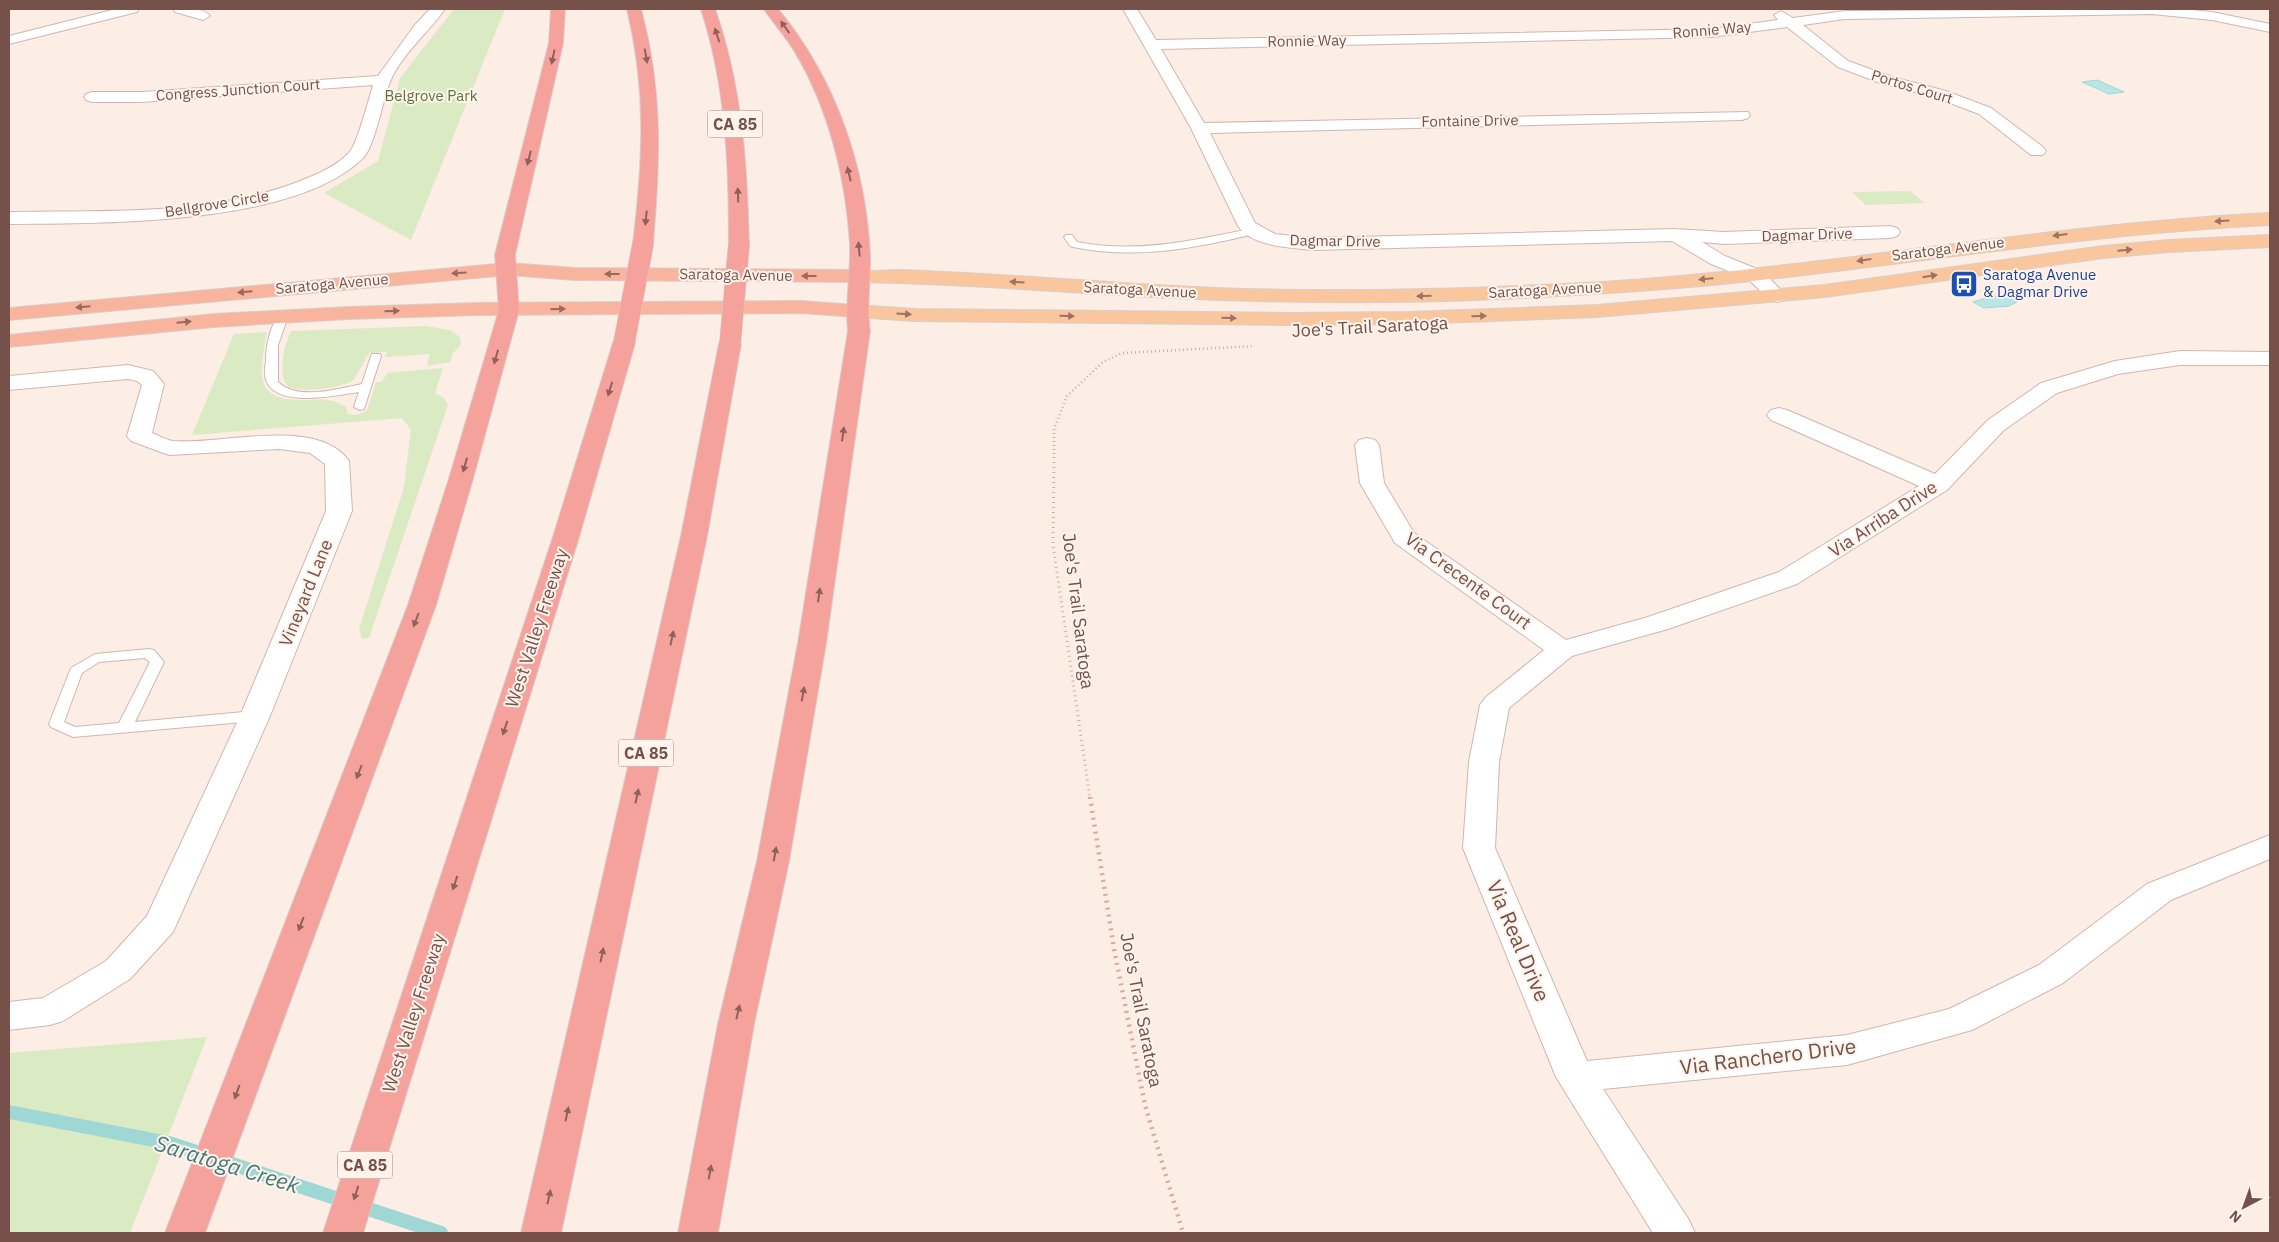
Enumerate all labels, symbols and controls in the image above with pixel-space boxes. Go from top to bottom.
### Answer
street label: Ronnie Way [1672,17,1753,42]
one-way arrow [780,20,790,34]
one-way arrow [713,27,720,42]
street label: Ronnie Way [1267,30,1347,51]
one-way arrow [642,48,650,64]
one-way arrow [549,50,557,65]
street label: Portos Court [1869,65,1955,108]
street label: Congress Junction Court [155,74,321,105]
park label: Belgrove Park [384,86,478,105]
road number: CA 85 [708,110,762,138]
street label: Fontaine Drive [1421,110,1519,131]
one-way arrow [525,151,533,166]
one-way arrow [845,167,853,182]
street label: Bellgrove Circle [164,186,270,221]
one-way arrow [734,187,742,203]
one-way arrow [642,210,650,226]
one-way arrow [2213,217,2229,225]
street label: Dagmar Drive [1761,223,1853,246]
street label: Dagmar Drive [1289,230,1381,251]
one-way arrow [2051,231,2067,239]
street label: Saratoga Avenue [1891,232,2005,265]
one-way arrow [855,241,863,257]
one-way arrow [2118,246,2134,254]
one-way arrow [1856,257,1872,265]
street label: Saratoga Avenue [679,264,793,285]
place label: Saratoga Avenue & Dagmar Drive [1983,265,2096,301]
street label: Saratoga Avenue [275,269,389,298]
one-way arrow [451,269,467,277]
bus stop icon: Saratoga Avenue & Dagmar Drive [1949,269,1979,299]
one-way arrow [604,270,620,278]
one-way arrow [1922,271,1938,279]
one-way arrow [801,272,817,280]
one-way arrow [1698,275,1714,283]
one-way arrow [1009,277,1025,285]
street label: Saratoga Avenue [1083,277,1197,302]
street label: Saratoga Avenue [1488,277,1602,302]
one-way arrow [236,288,252,296]
one-way arrow [1416,292,1432,300]
one-way arrow [75,303,91,311]
one-way arrow [550,305,566,313]
one-way arrow [384,307,400,315]
one-way arrow [896,310,912,318]
street label: Joe's Trail Saratoga [1291,311,1449,342]
one-way arrow [1059,312,1075,320]
one-way arrow [1471,312,1487,320]
one-way arrow [1221,314,1237,322]
one-way arrow [176,318,192,326]
one-way arrow [492,349,500,364]
one-way arrow [606,382,614,397]
one-way arrow [839,426,847,442]
one-way arrow [461,457,469,472]
street label: Via Arriba Drive [1824,475,1941,562]
street label: Via Crecente Court [1401,527,1536,634]
street label: Joe's Trail Saratoga [1058,532,1100,691]
street label: Vineyard Lane [274,536,338,650]
street label: West Valley Freeway [500,545,573,710]
one-way arrow [815,586,823,602]
one-way arrow [412,613,420,627]
one-way arrow [668,630,676,645]
one-way arrow [799,685,807,701]
one-way arrow [500,721,508,736]
road number: CA 85 [618,740,674,766]
one-way arrow [354,765,362,779]
one-way arrow [633,789,641,804]
one-way arrow [771,845,779,861]
one-way arrow [451,876,459,891]
street label: Via Real Drive [1481,876,1557,1006]
one-way arrow [296,916,304,931]
street label: West Valley Freeway [377,930,450,1095]
street label: Joe's Trail Saratoga [1115,931,1168,1090]
one-way arrow [598,948,606,963]
one-way arrow [734,1005,742,1020]
street label: Via Ranchero Drive [1678,1031,1858,1081]
one-way arrow [233,1084,240,1099]
one-way arrow [563,1106,571,1121]
water label: Saratoga Creek [151,1128,303,1199]
road number: CA 85 [338,1152,392,1178]
one-way arrow [706,1164,714,1180]
north arrow [2219,1182,2269,1232]
one-way arrow [351,1186,359,1201]
one-way arrow [545,1190,553,1205]
text: N [2226,1207,2245,1227]

